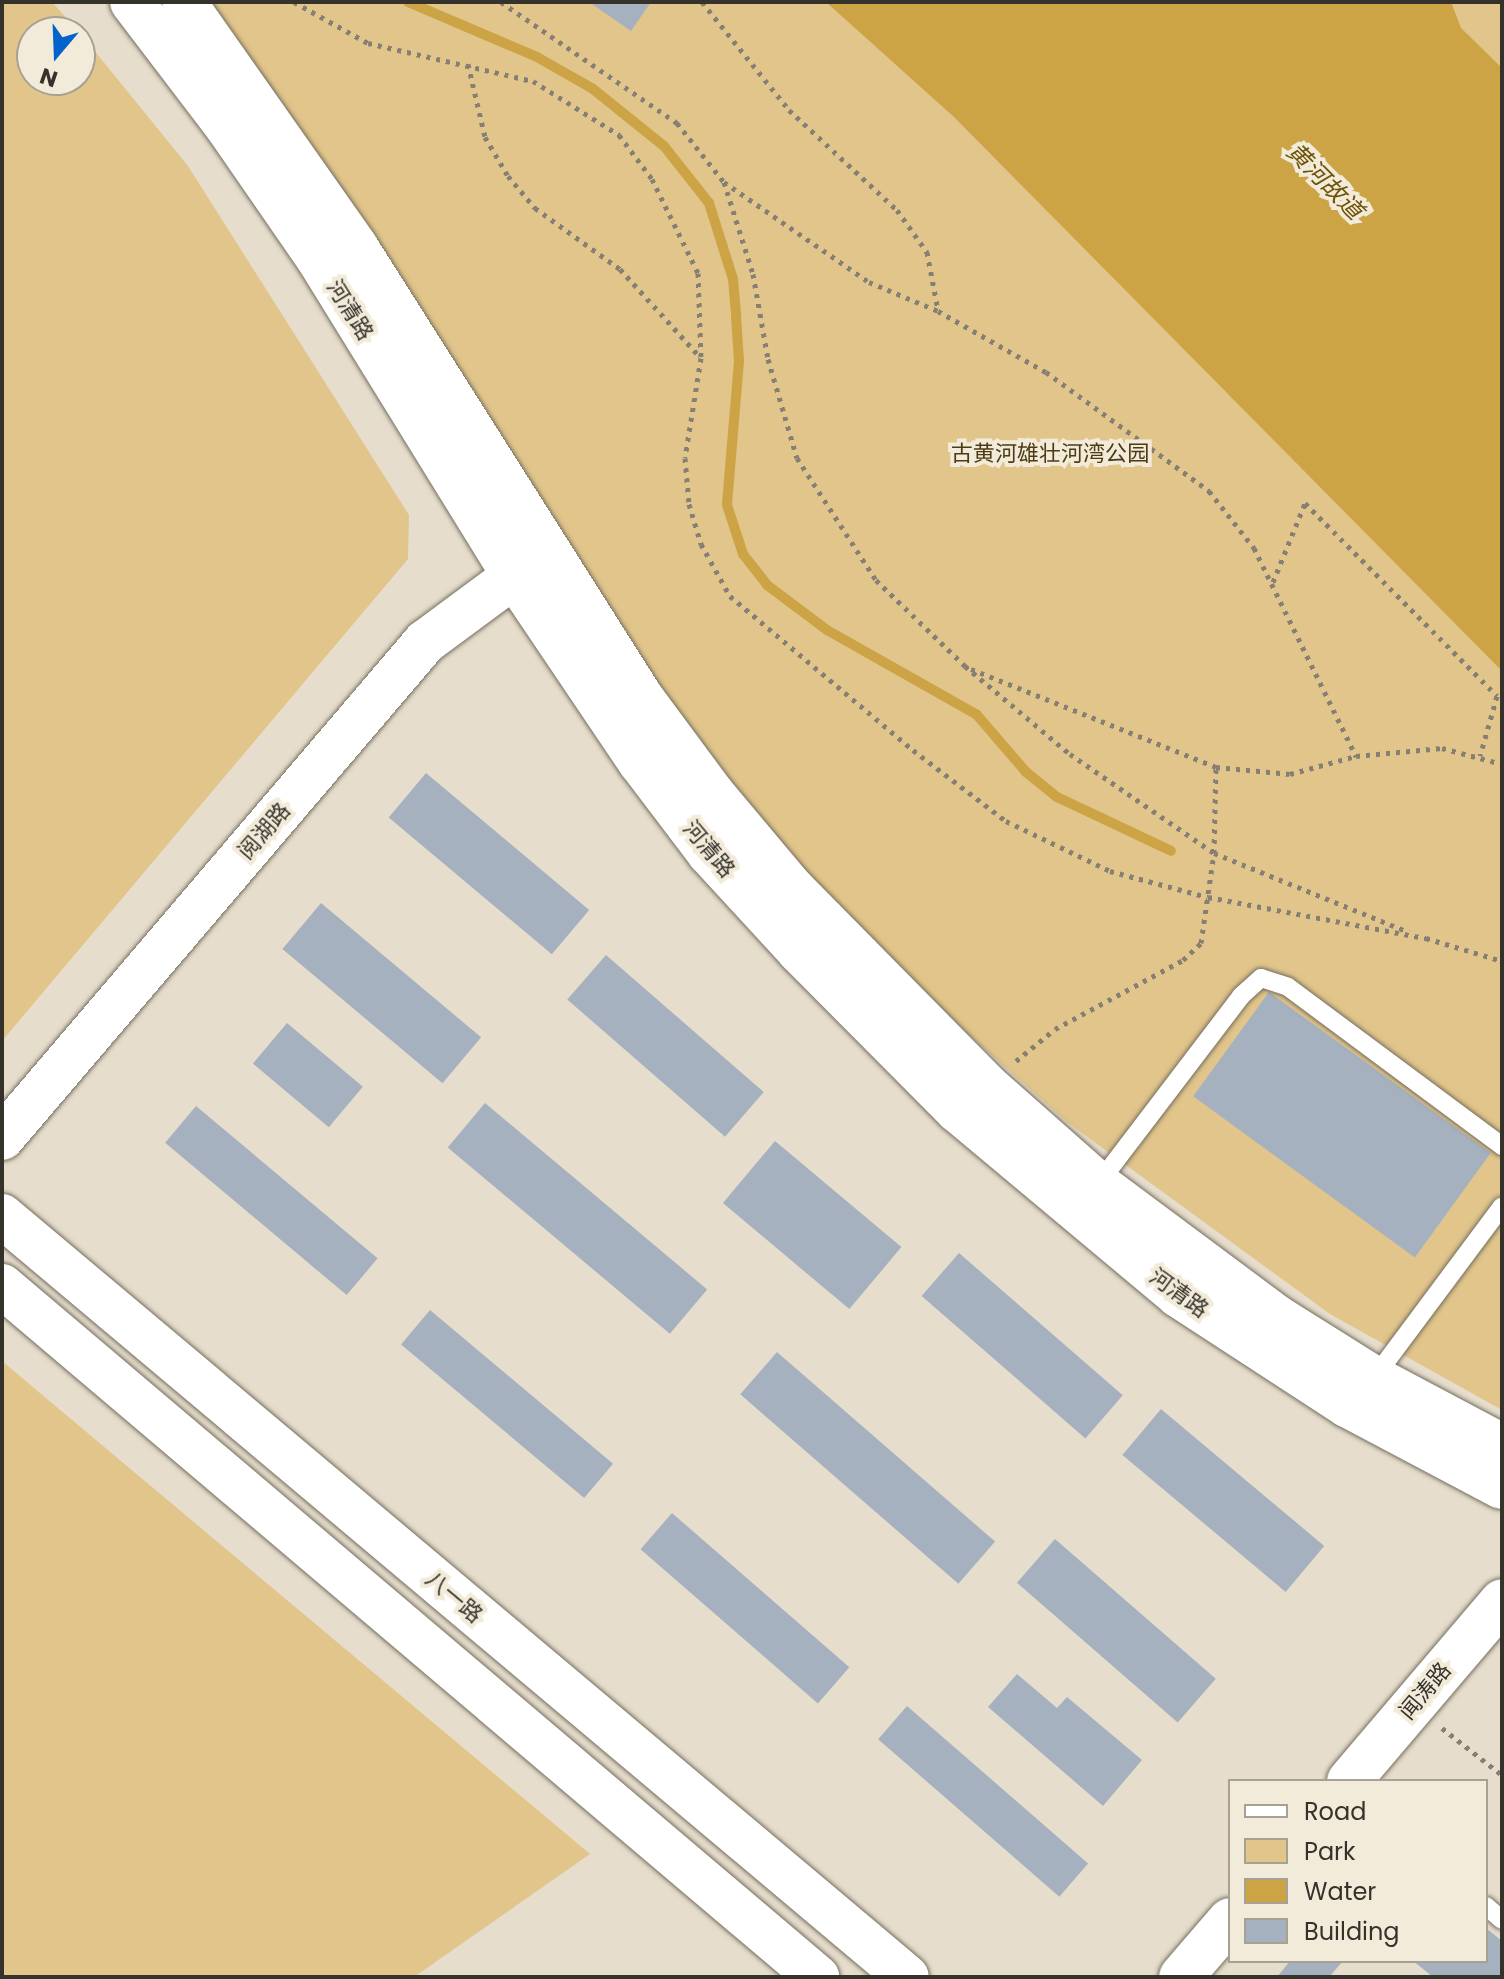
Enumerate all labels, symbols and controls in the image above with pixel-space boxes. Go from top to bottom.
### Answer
north arrow [16,16,96,96]
text: N [36,60,62,95]
water label: 黄河故道 [1281,137,1369,225]
street label: 河清路 [321,275,379,345]
park label: 古黄河雄壮河湾公园 [951,441,1149,467]
street label: 阅湖路 [232,797,296,865]
street label: 河清路 [678,815,740,883]
street label: 河清路 [1145,1263,1213,1323]
street label: 八一路 [420,1566,488,1628]
street label: 闻涛路 [1394,1657,1456,1725]
legend [1228,1779,1488,1963]
text: Road [1304,1795,1366,1828]
text: Park [1304,1835,1355,1868]
text: Water [1304,1875,1376,1908]
text: Building [1304,1915,1400,1948]

